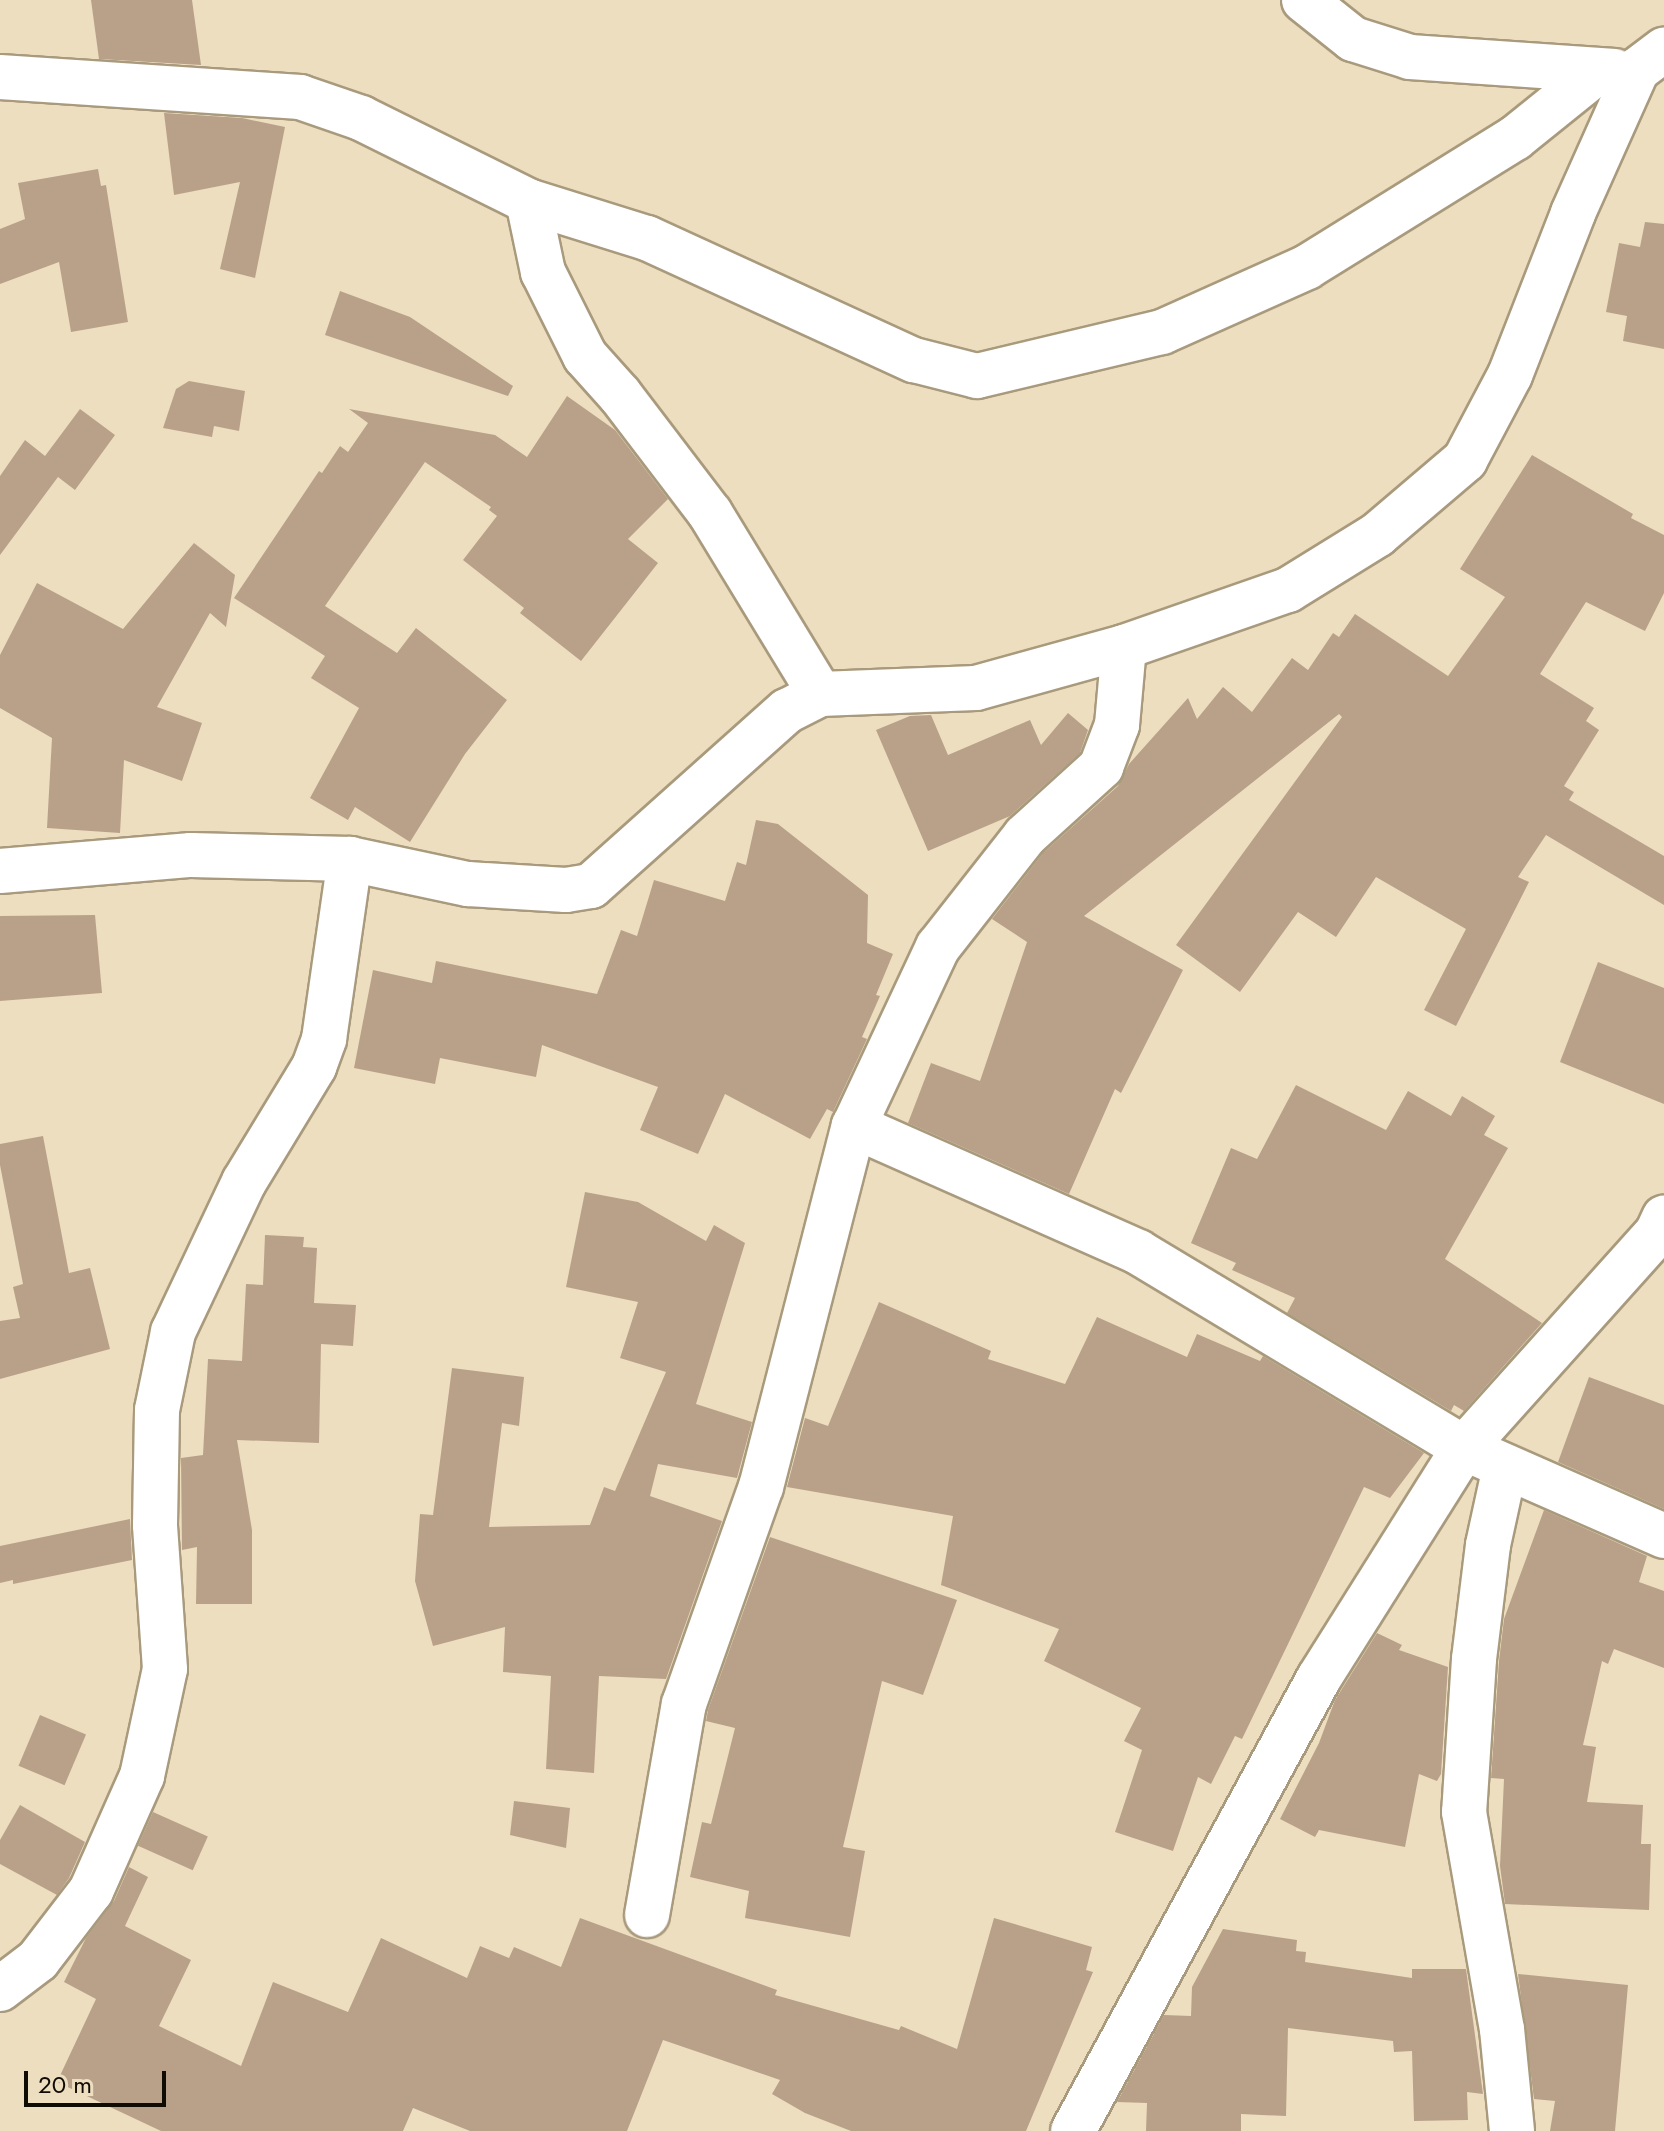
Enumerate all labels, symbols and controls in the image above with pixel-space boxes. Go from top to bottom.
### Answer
scale bar [28,2055,170,2105]
text: 20 m [38,2067,92,2102]

